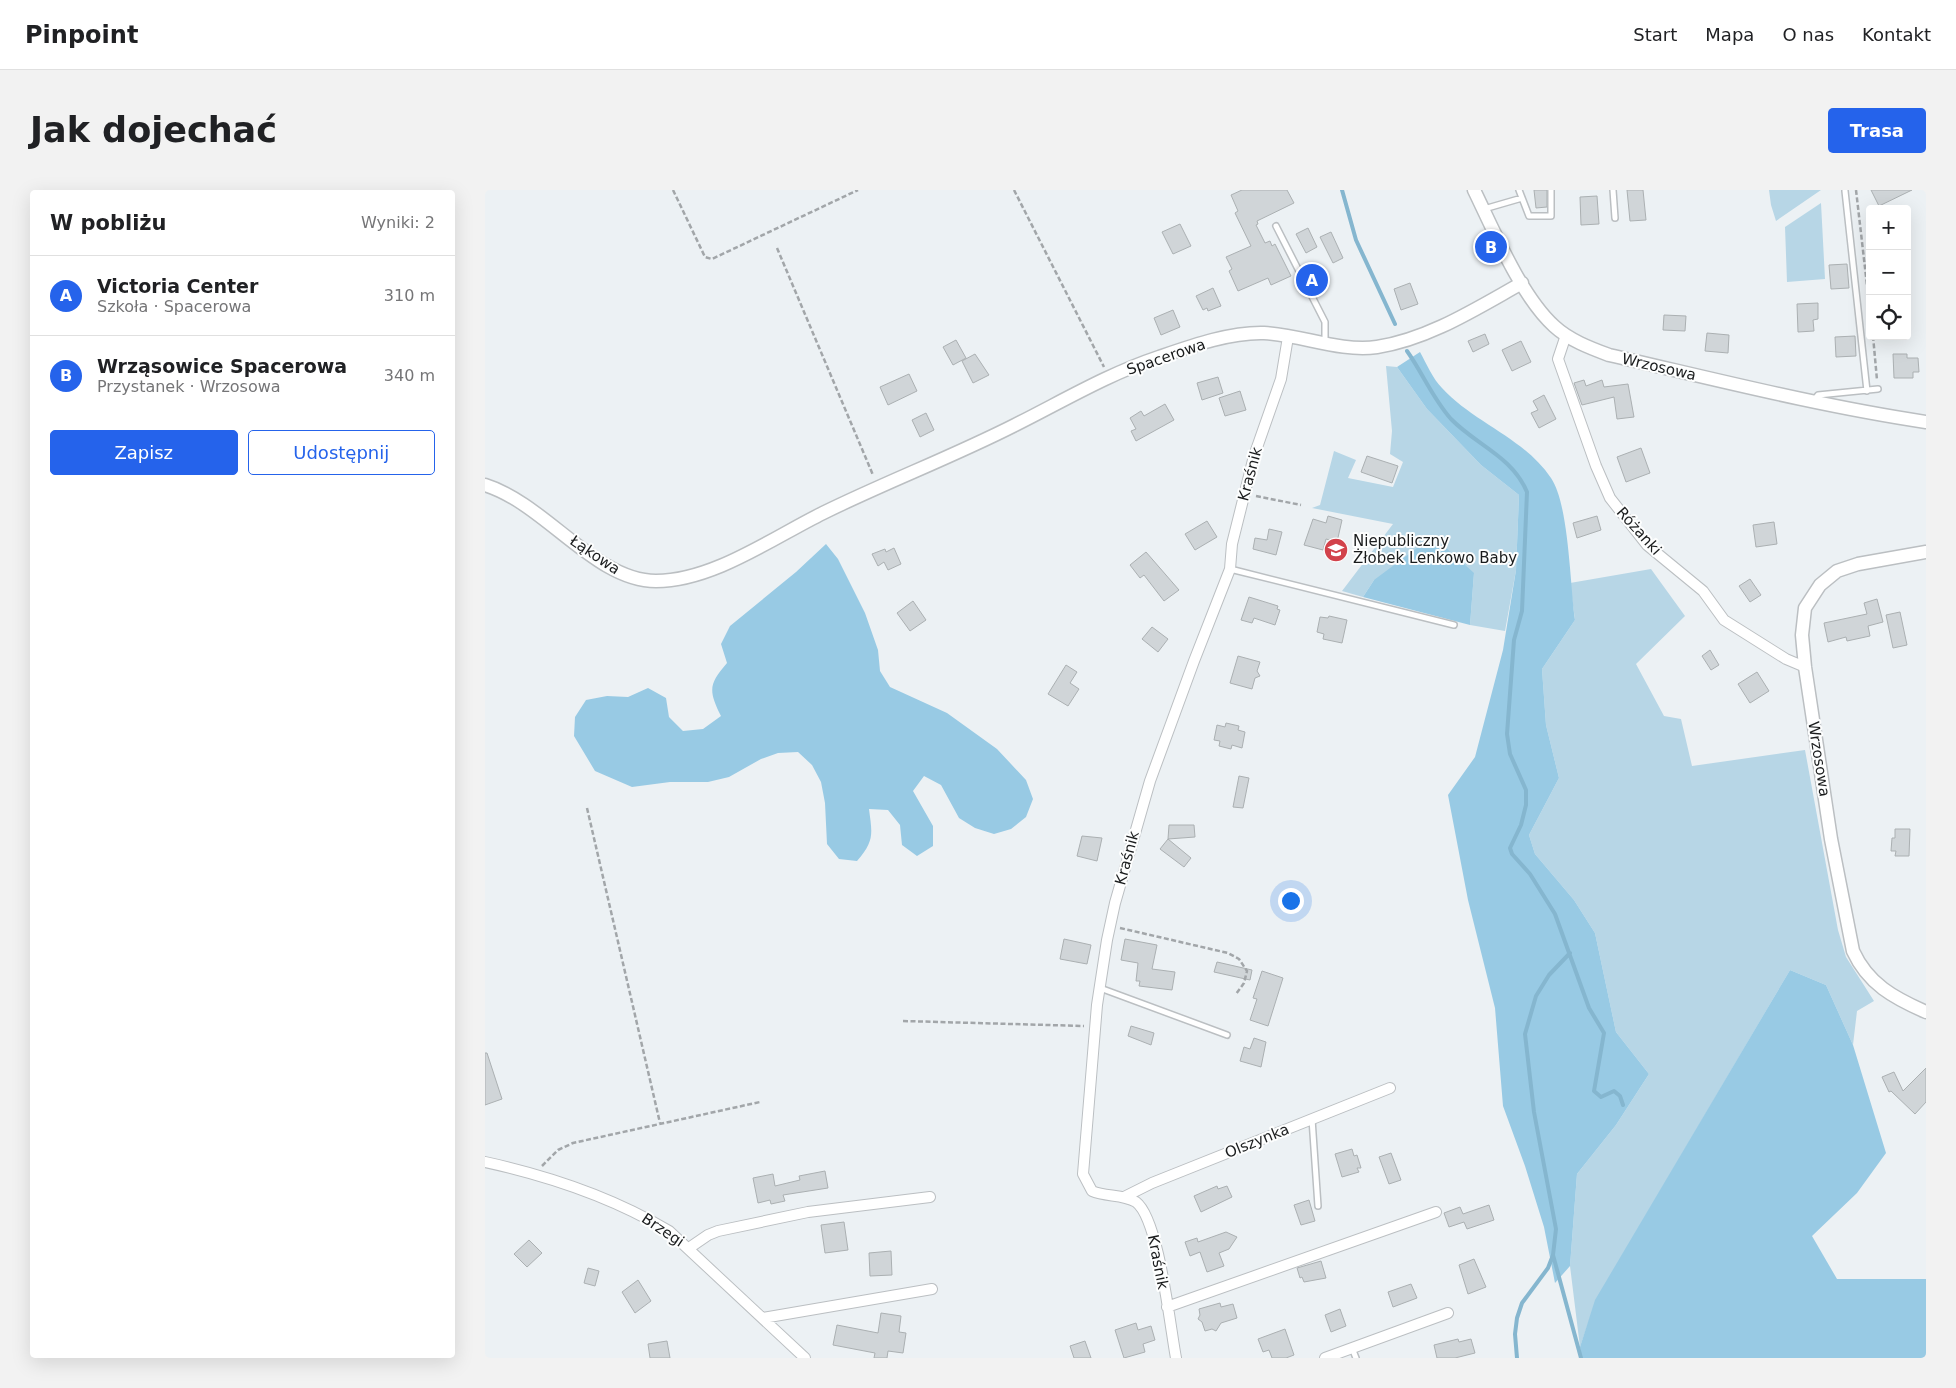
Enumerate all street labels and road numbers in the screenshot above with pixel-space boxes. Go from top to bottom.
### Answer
street label: Spacerowa [1124,335,1208,379]
street label: Wrzosowa [1620,350,1698,384]
street label: Kraśnik [1234,445,1266,503]
street label: Różanki [1613,503,1665,559]
street label: Łąkowa [566,531,623,578]
street label: Wrzosowa [1804,720,1834,798]
street label: Kraśnik [1111,829,1143,887]
street label: Olszynka [1222,1120,1292,1162]
street label: Brzegi [638,1209,688,1251]
street label: Kraśnik [1144,1233,1172,1291]

